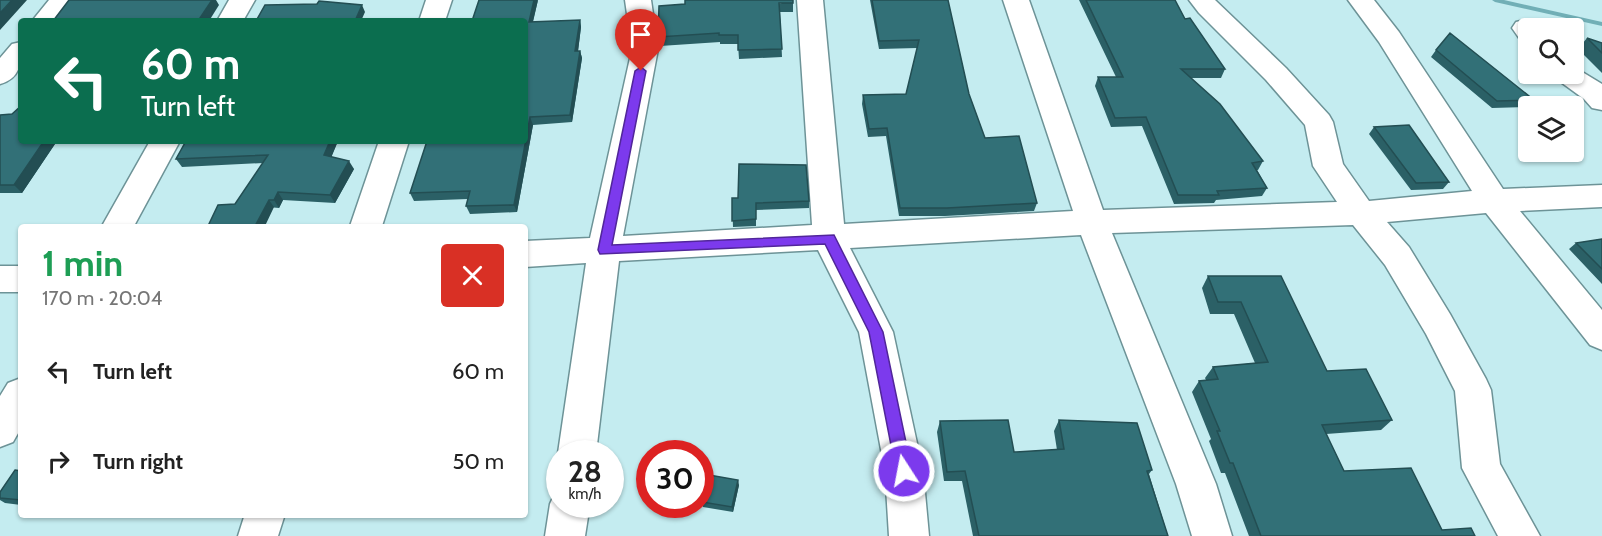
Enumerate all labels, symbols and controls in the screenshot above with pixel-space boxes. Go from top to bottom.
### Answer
pin [615,9,666,71]
icon: arrive [624,18,657,51]
map controls [1518,18,1584,162]
button: search [1518,18,1584,84]
text: 60 m [141,38,240,90]
icon: left [42,42,120,120]
text: Turn left [141,90,235,123]
button: layers [1518,96,1584,162]
text: 1 min [42,241,123,285]
button: close [441,244,504,307]
text: 170 m · 20:04 [42,286,162,310]
icon: left [42,355,75,388]
text: Turn left [93,358,172,385]
text: 60 m [452,358,504,385]
position arrow [872,439,936,503]
speed limit sign: 30 [636,440,714,518]
icon: right [42,445,75,478]
text: Turn right [93,448,183,475]
text: 50 m [452,448,504,475]
text: 28 [568,453,602,490]
text: km/h [569,485,601,503]

